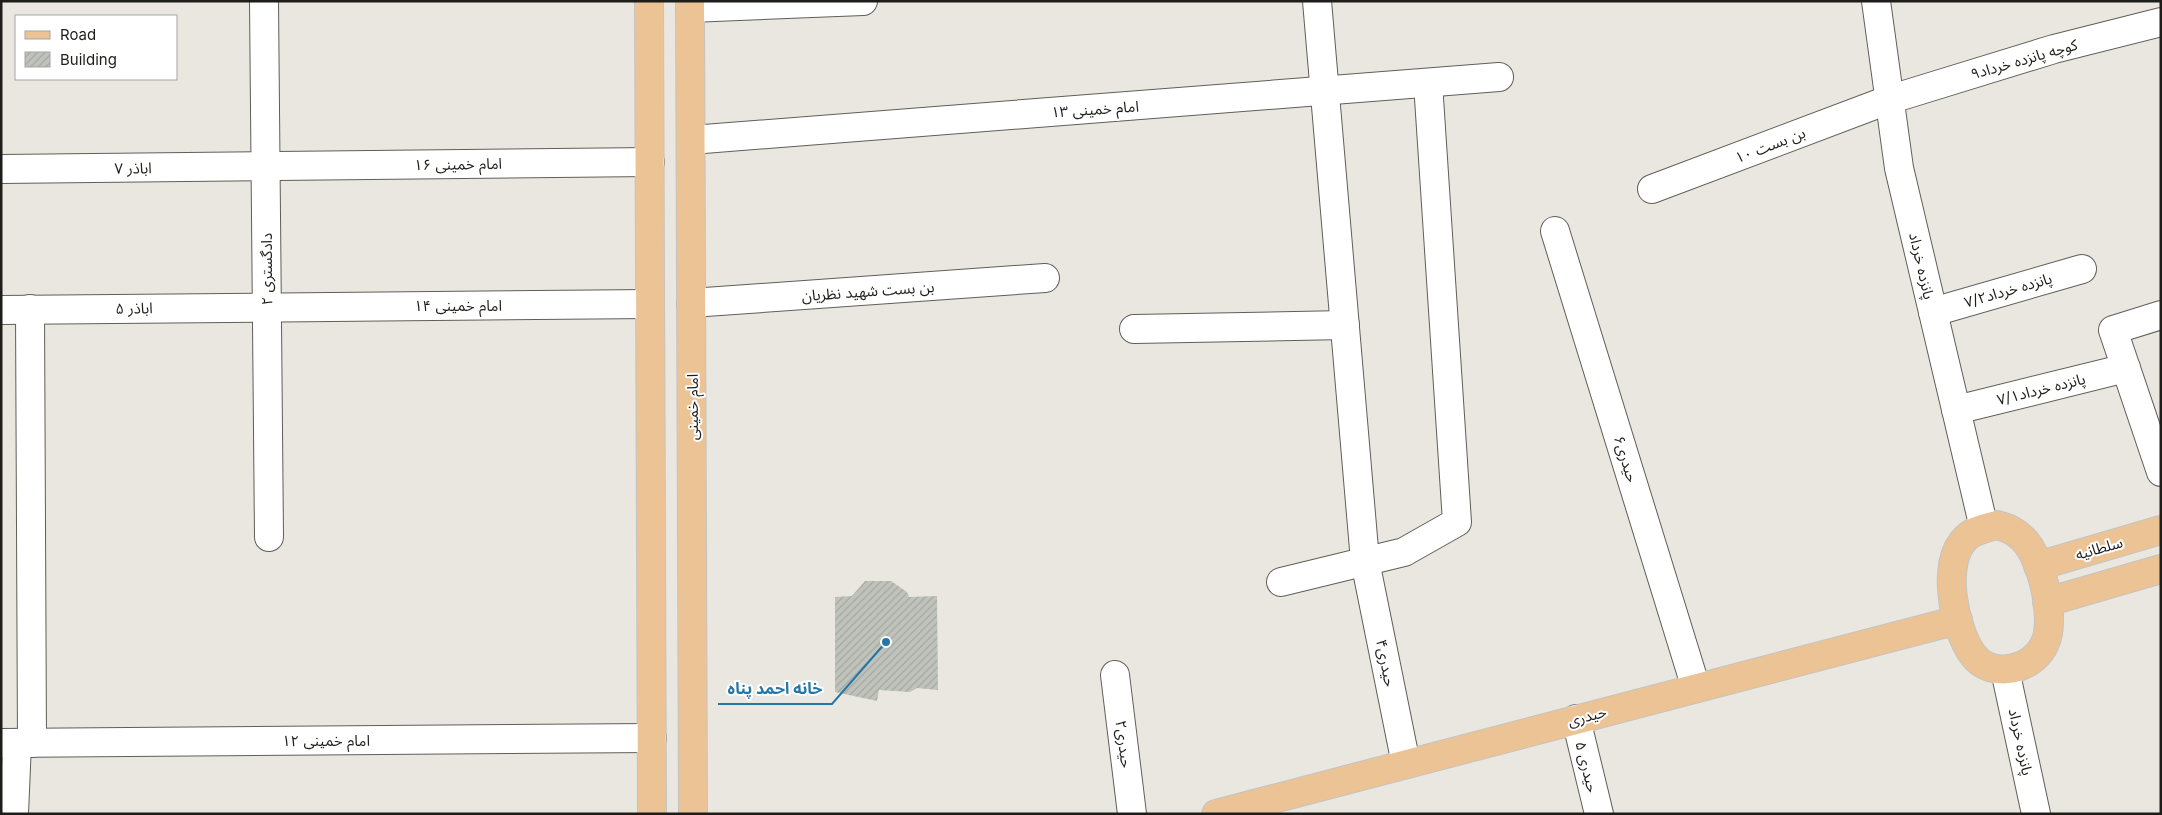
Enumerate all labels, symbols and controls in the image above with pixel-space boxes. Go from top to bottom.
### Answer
legend [15,15,178,80]
text: Road [60,25,96,44]
street label: کوچه پانزده خرداد۹ [1968,34,2081,84]
text: Building [60,50,117,69]
street label: امام خمینی ۱۳ [1050,96,1140,124]
street label: بن بست ۱۰ [1732,123,1808,167]
street label: امام خمینی ۱۶ [414,154,502,176]
street label: اباذر ۷ [114,158,152,178]
street label: پانزده خرداد [1904,231,1939,302]
street label: دادگستری ۲ [257,233,276,305]
street label: پانزده خرداد۷/۲ [1962,268,2054,313]
street label: بن بست شهید نظریان [801,277,935,305]
street label: امام خمینی ۱۴ [414,296,502,317]
street label: اباذر ۵ [115,298,153,318]
street label: پانزده خرداد۷/۱ [1995,369,2088,410]
street label: امام خمینی [683,374,704,440]
street label: حیدری۶ [1610,433,1642,485]
street label: سلطانیه [2073,532,2125,564]
street label: حیدری۴ [1372,638,1400,688]
callout: خانه احمد پناه [718,673,832,704]
text: خانه احمد پناه [728,678,822,699]
street label: حیدری [1566,702,1609,730]
street label: پانزده خرداد [2004,707,2037,777]
street label: حیدری۲ [1112,719,1136,769]
street label: امام خمینی ۱۲ [282,731,370,752]
street label: حیدری ۵ [1571,739,1603,795]

